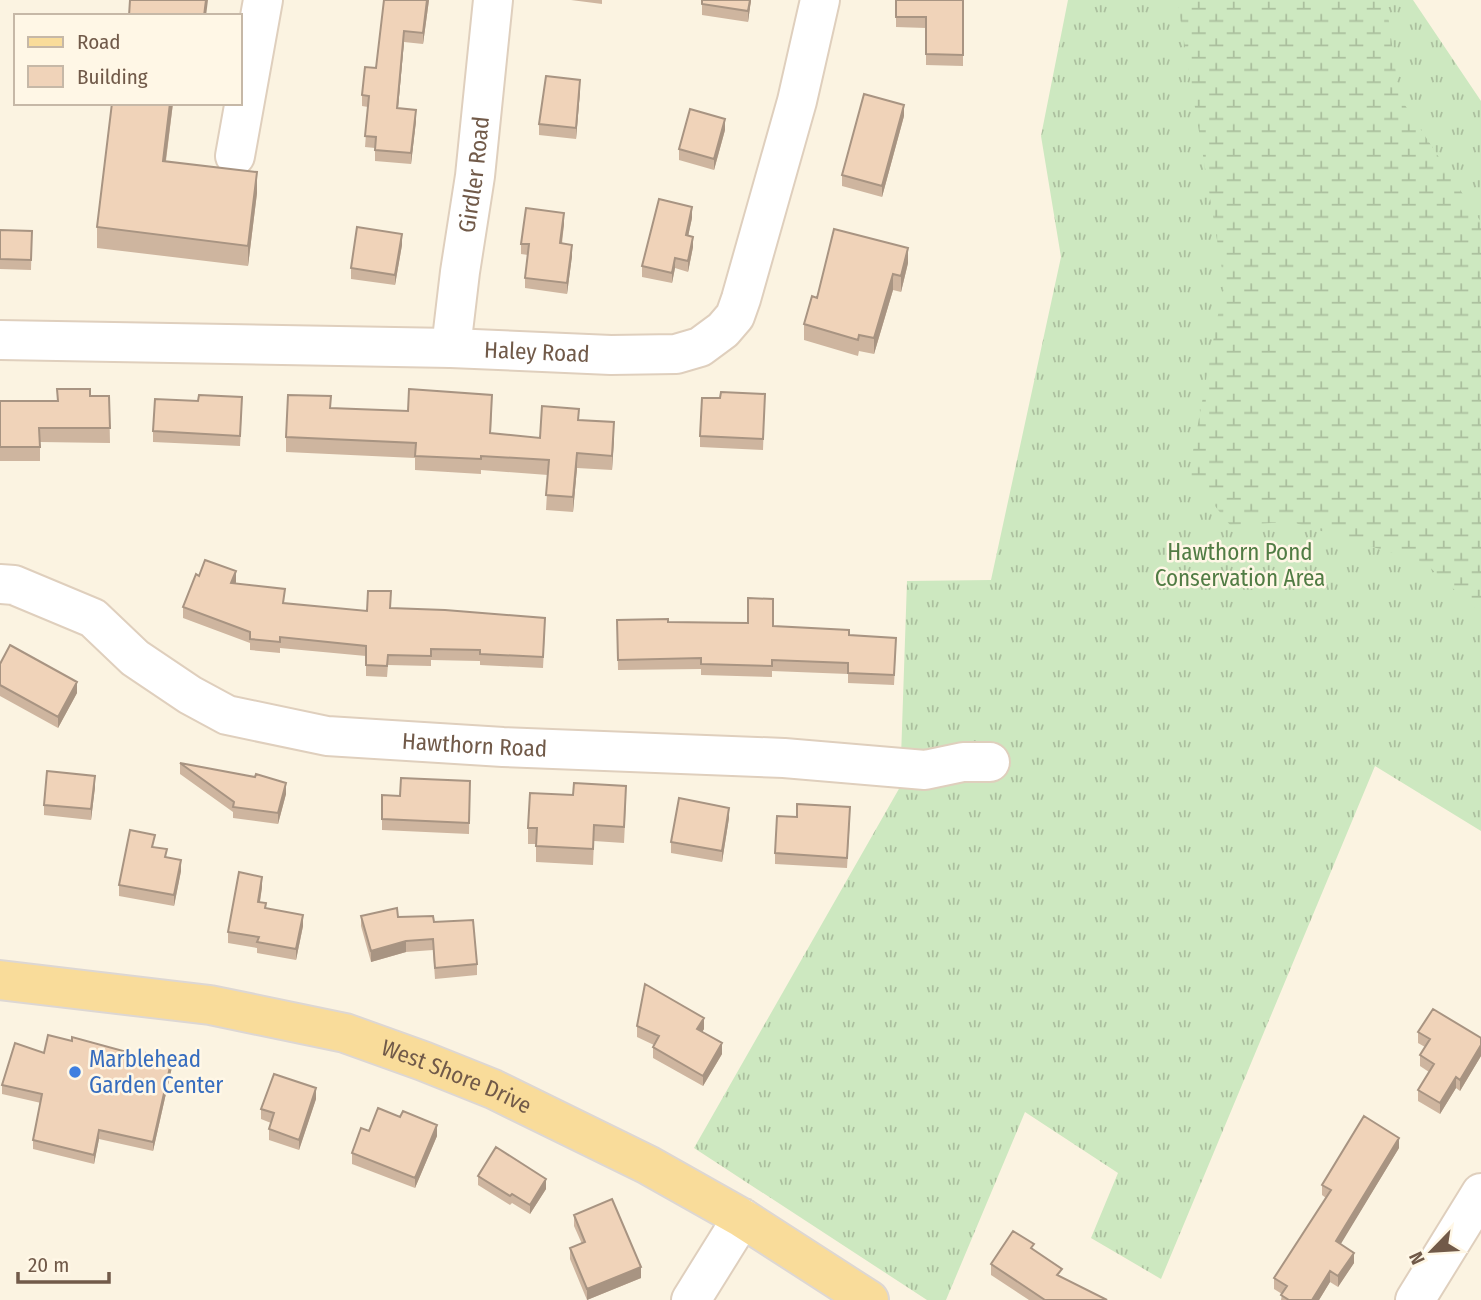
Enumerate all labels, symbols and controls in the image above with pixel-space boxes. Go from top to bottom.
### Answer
legend [14,14,242,105]
text: Road [77,29,121,55]
text: Building [77,64,148,90]
street label: Girdler Road [452,115,495,235]
street label: Haley Road [483,335,590,368]
park label: Hawthorn Pond Conservation Area [1155,538,1325,592]
street label: Hawthorn Road [401,727,548,763]
street label: West Shore Drive [378,1033,536,1120]
place label: Marblehead Garden Center [89,1045,223,1099]
marker: Marblehead Garden Center [67,1064,83,1080]
north arrow [1397,1216,1467,1286]
scale bar [18,1240,108,1284]
text: N [1404,1248,1430,1268]
text: 20 m [28,1252,69,1278]

